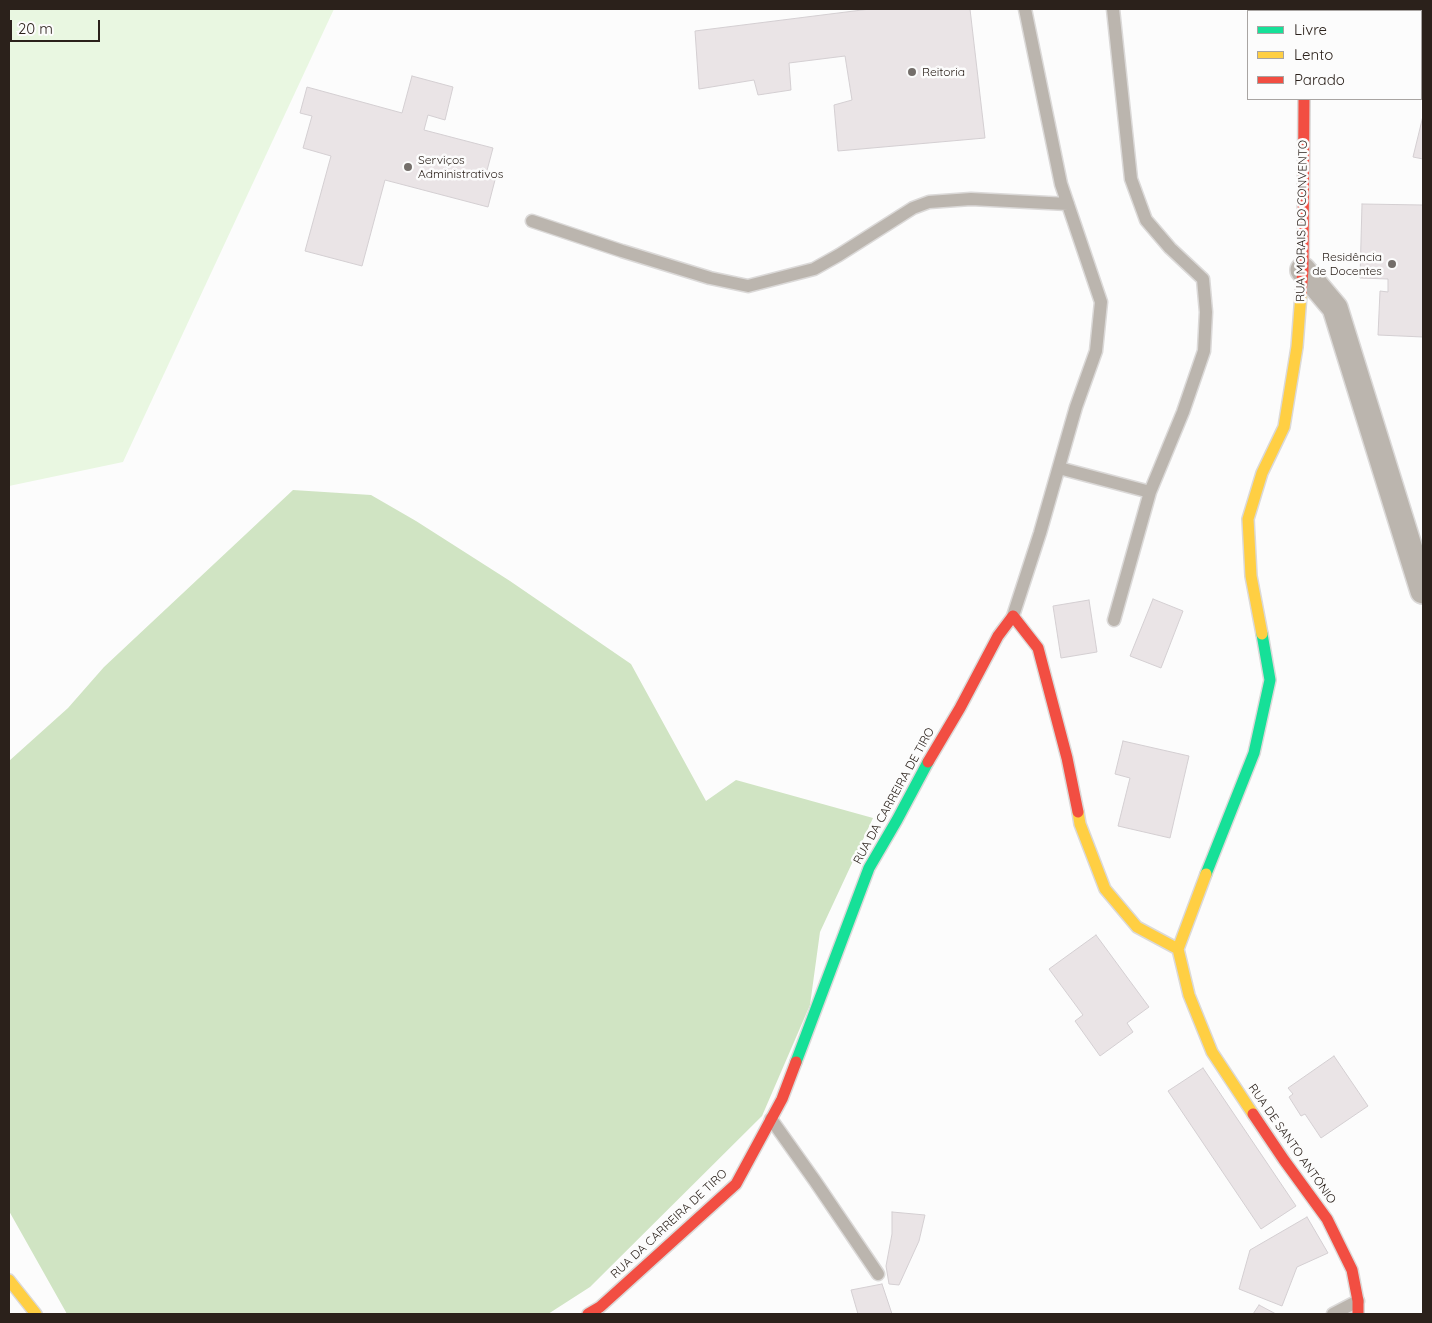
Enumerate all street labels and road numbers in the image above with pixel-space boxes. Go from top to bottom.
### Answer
street label: RUA MORAIS DO CONVENTO [1293,140,1311,302]
street label: RUA DA CARREIRA DE TIRO [850,725,938,867]
street label: RUA DE SANTO ANTÓNIO [1245,1081,1339,1207]
street label: RUA DA CARREIRA DE TIRO [608,1166,730,1282]

